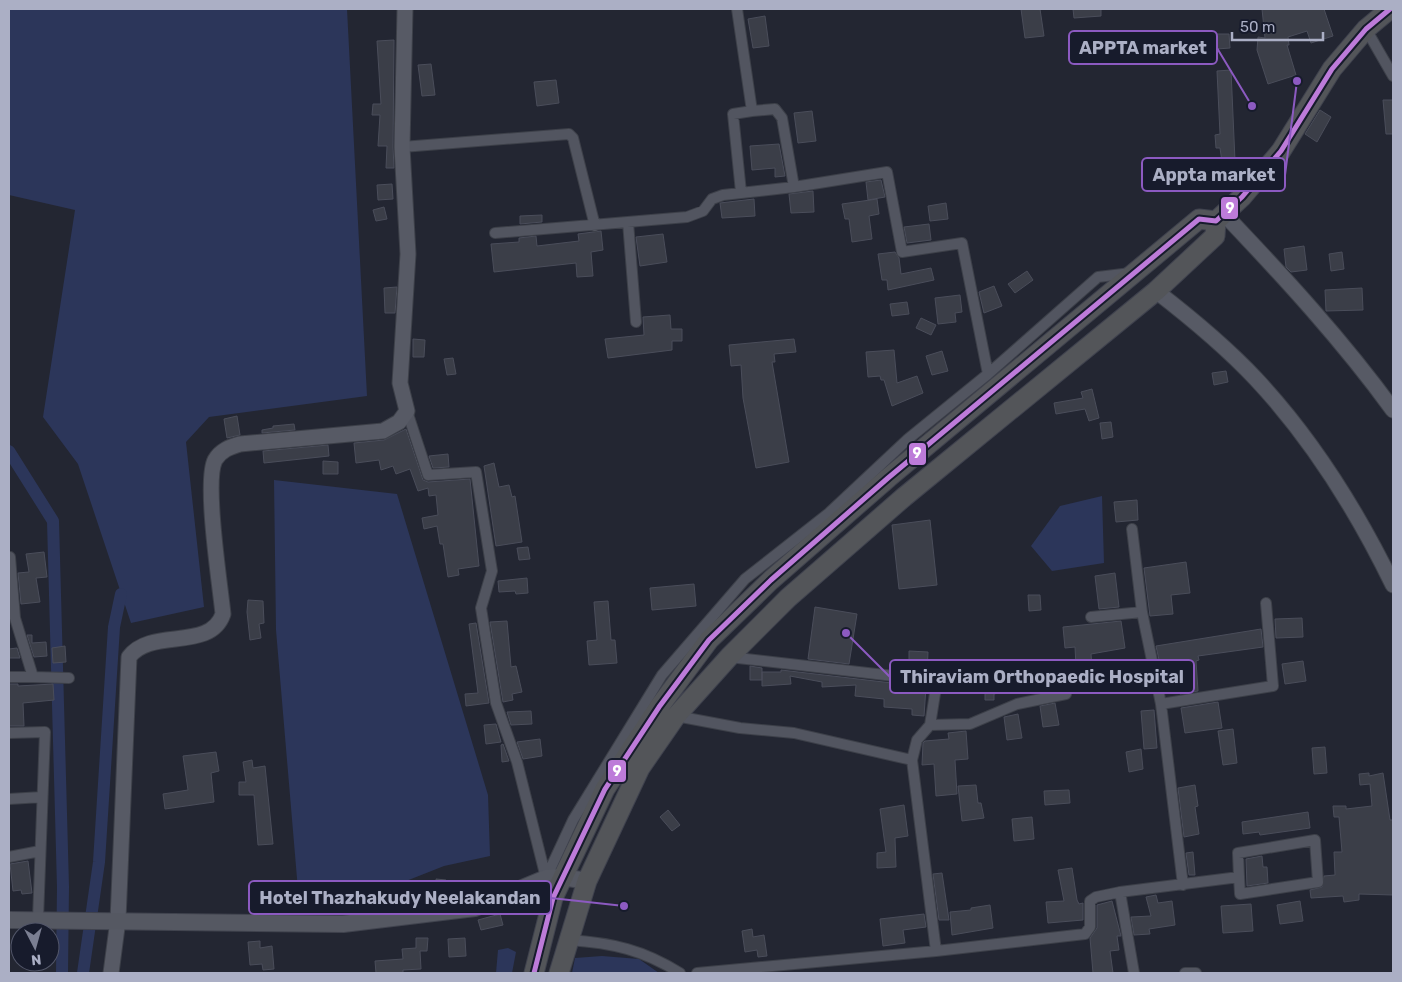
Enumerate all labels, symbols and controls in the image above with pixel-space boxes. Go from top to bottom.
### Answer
scale bar [1232,10,1323,42]
text: 50 m [1240,18,1275,36]
callout: APPTA market [1069,31,1217,64]
text: APPTA market [1079,37,1207,59]
callout: Appta market [1142,158,1285,191]
text: Appta market [1153,164,1275,186]
line badge: 9 [1220,196,1239,220]
text: 9 [1226,200,1235,217]
line badge: 9 [908,442,927,466]
text: 9 [913,445,922,462]
callout: Thiraviam Orthopaedic Hospital [890,660,1194,693]
text: Thiraviam Orthopaedic Hospital [900,666,1184,688]
line badge: 9 [607,759,627,783]
text: 9 [613,763,622,780]
callout: Hotel Thazhakudy Neelakandan [249,881,551,914]
text: Hotel Thazhakudy Neelakandan [259,887,541,909]
north arrow [10,922,60,972]
text: N [30,950,42,968]

